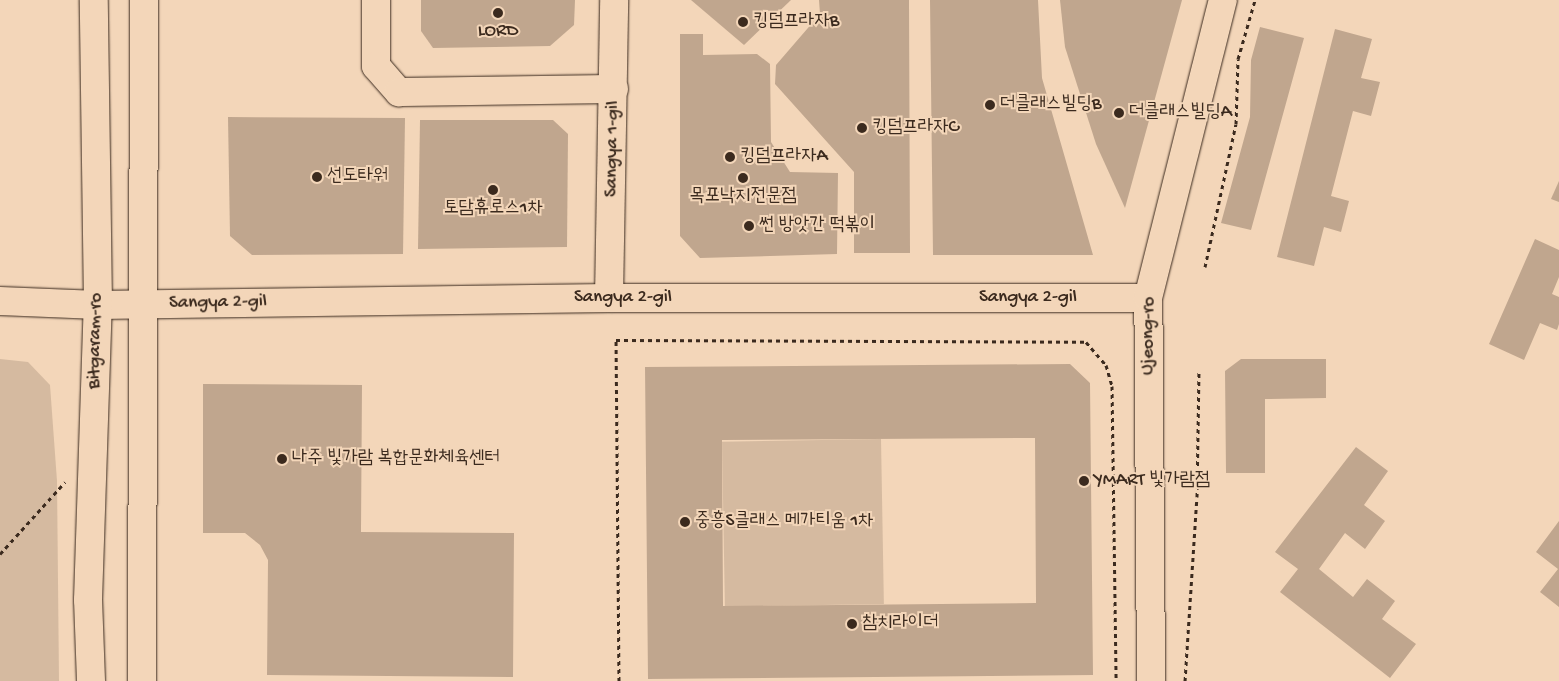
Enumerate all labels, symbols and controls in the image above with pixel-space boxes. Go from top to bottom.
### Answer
marker: LORD [492,7,504,19]
place label: 킹덤프라자B [753,11,839,33]
marker: 킹덤프라자B [737,16,749,28]
place label: LORD [478,21,518,43]
place label: 더클래스빌딩B [1000,94,1101,116]
marker: 더클래스빌딩B [984,99,996,111]
street label: Sangya 1-gil [601,101,625,197]
place label: 더클래스빌딩A [1129,102,1232,124]
marker: 더클래스빌딩A [1113,107,1125,119]
place label: 킹덤프라자C [872,117,959,139]
marker: 킹덤프라자C [856,122,868,134]
place label: 킹덤프라자A [740,146,828,168]
marker: 킹덤프라자A [724,151,736,163]
place label: 선도타워 [327,166,388,188]
marker: 선도타워 [311,171,323,183]
marker: 목포낙지전문점 [737,172,749,184]
marker: 토담휴로스1차 [487,184,499,196]
place label: 목포낙지전문점 [689,186,797,208]
place label: 토담휴로스1차 [443,198,543,220]
place label: 썬 방앗간 떡볶이 [759,215,875,237]
marker: 썬 방앗간 떡볶이 [743,220,755,232]
street label: Sangya 2-gil [574,287,672,309]
street label: Sangya 2-gil [979,287,1077,309]
street label: Sangya 2-gil [169,291,267,315]
street label: Bitgaram-ro [84,293,108,389]
street label: Ujeong-ro [1137,297,1161,375]
place label: 나주 빛가람 복합문화체육센터 [292,448,500,470]
marker: 나주 빛가람 복합문화체육센터 [276,453,288,465]
place label: YMART 빛가람점 [1094,470,1210,492]
marker: YMART 빛가람점 [1078,475,1090,487]
place label: 중흥S클래스 메가티움 1차 [695,511,873,533]
marker: 중흥S클래스 메가티움 1차 [679,516,691,528]
place label: 참치라이더 [862,613,938,635]
marker: 참치라이더 [846,618,858,630]

